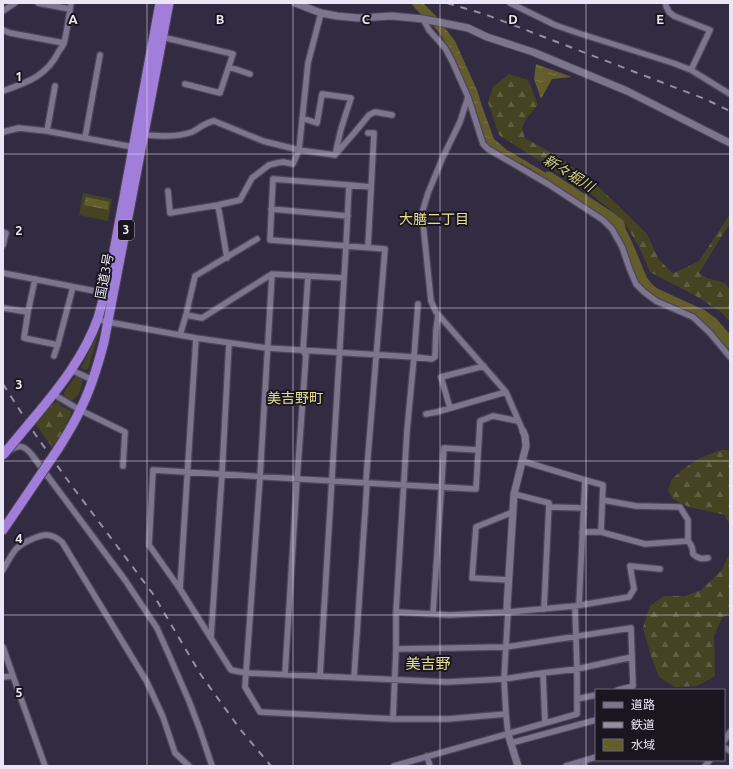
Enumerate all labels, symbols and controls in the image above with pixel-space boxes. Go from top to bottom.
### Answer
text: A [68,12,78,26]
text: B [216,12,225,26]
text: C [362,12,371,26]
text: D [508,12,518,26]
text: E [656,12,664,26]
text: 1 [15,69,23,83]
water label: 新々堀川 [541,151,599,196]
district label: 大膳二丁目 [399,211,469,227]
road number: 3 [118,220,134,240]
text: 2 [15,223,23,237]
street label: 国道3号 [93,252,115,300]
text: 3 [15,377,23,391]
district label: 美吉野町 [267,390,323,406]
text: 4 [15,531,23,545]
district label: 美吉野 [405,655,451,672]
text: 5 [15,685,23,699]
legend [595,689,725,761]
text: 道路 [631,698,655,711]
text: 鉄道 [631,718,655,731]
text: 水域 [631,738,655,751]

